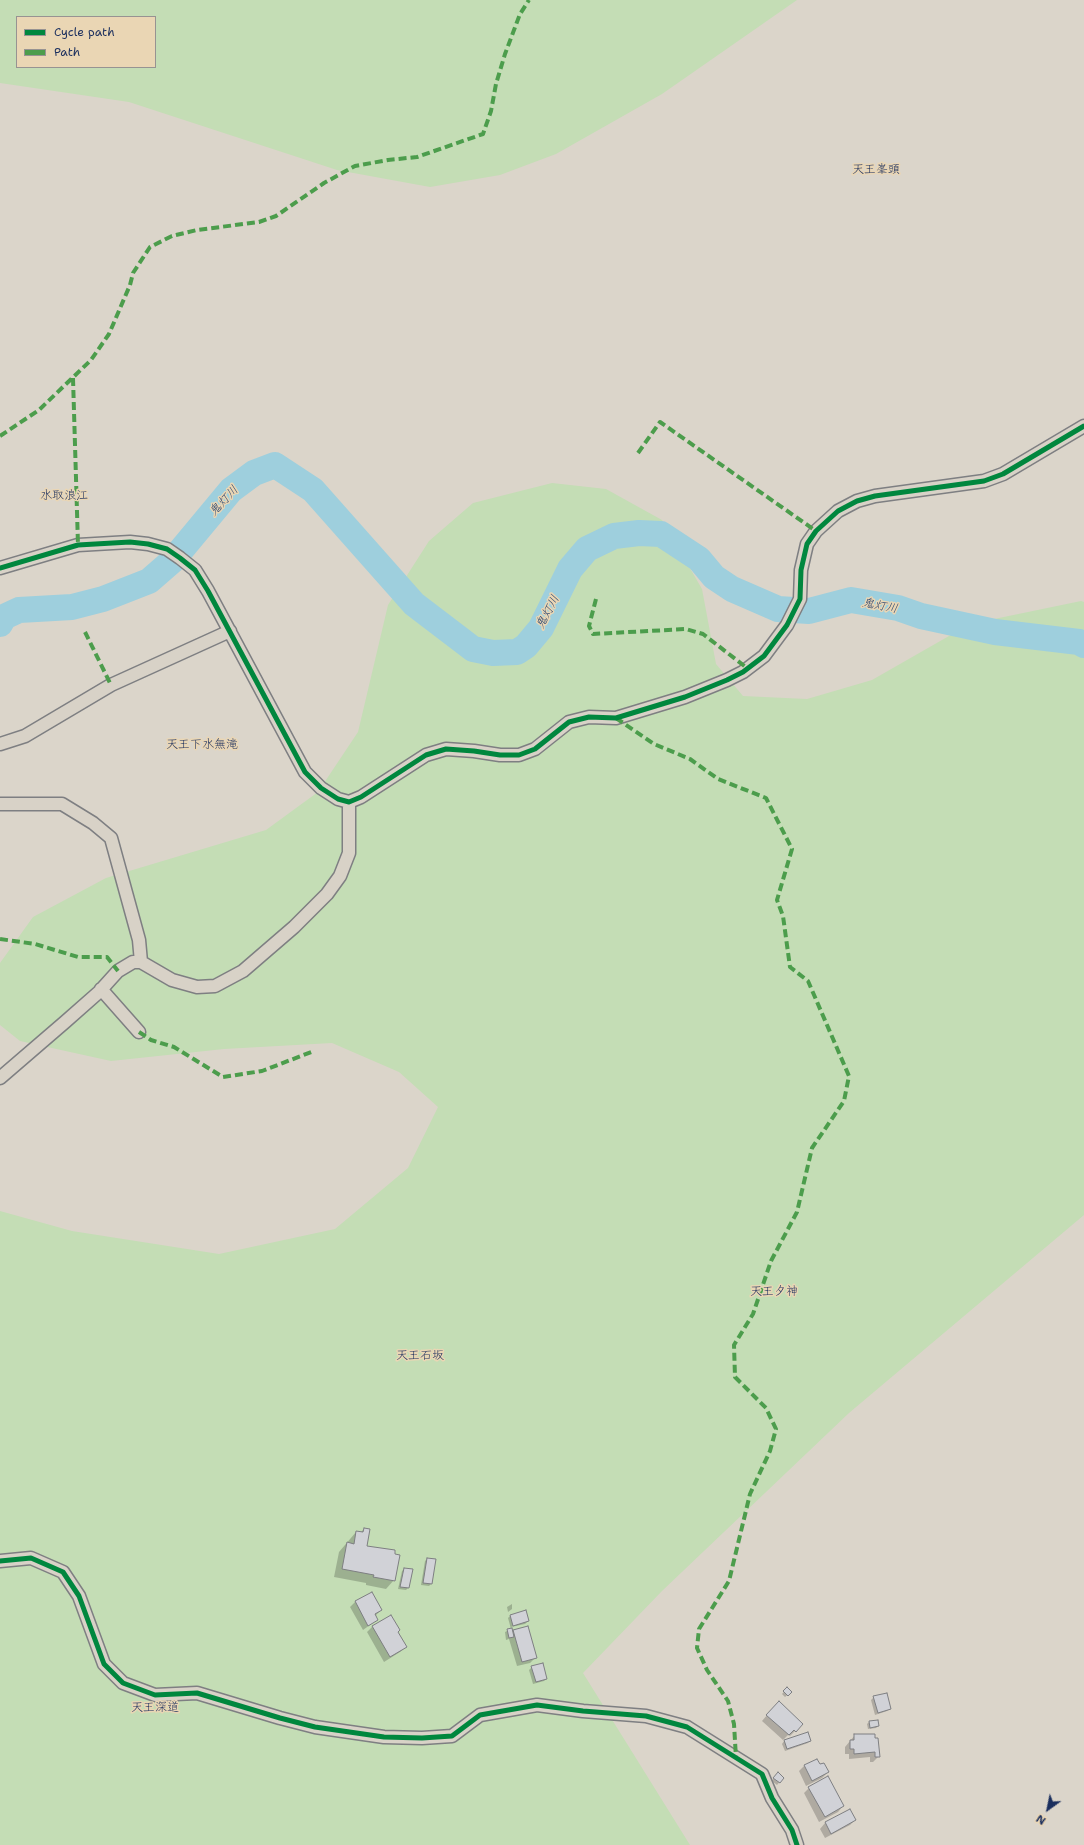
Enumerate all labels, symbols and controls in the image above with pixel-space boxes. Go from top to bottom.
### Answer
legend [16,16,156,68]
text: Cycle path [54,24,115,40]
text: Path [54,44,80,60]
district label: 天王峯頭 [852,163,900,177]
water label: 鬼灯川 [206,483,242,519]
district label: 水取浪江 [40,489,88,503]
water label: 鬼灯川 [533,593,563,631]
water label: 鬼灯川 [861,595,899,617]
district label: 天王下水無滝 [166,738,238,752]
district label: 天王夕神 [750,1285,798,1299]
district label: 天王石坂 [396,1349,444,1363]
district label: 天王深道 [131,1701,179,1715]
north arrow [1028,1789,1068,1829]
text: N [1033,1811,1049,1828]

